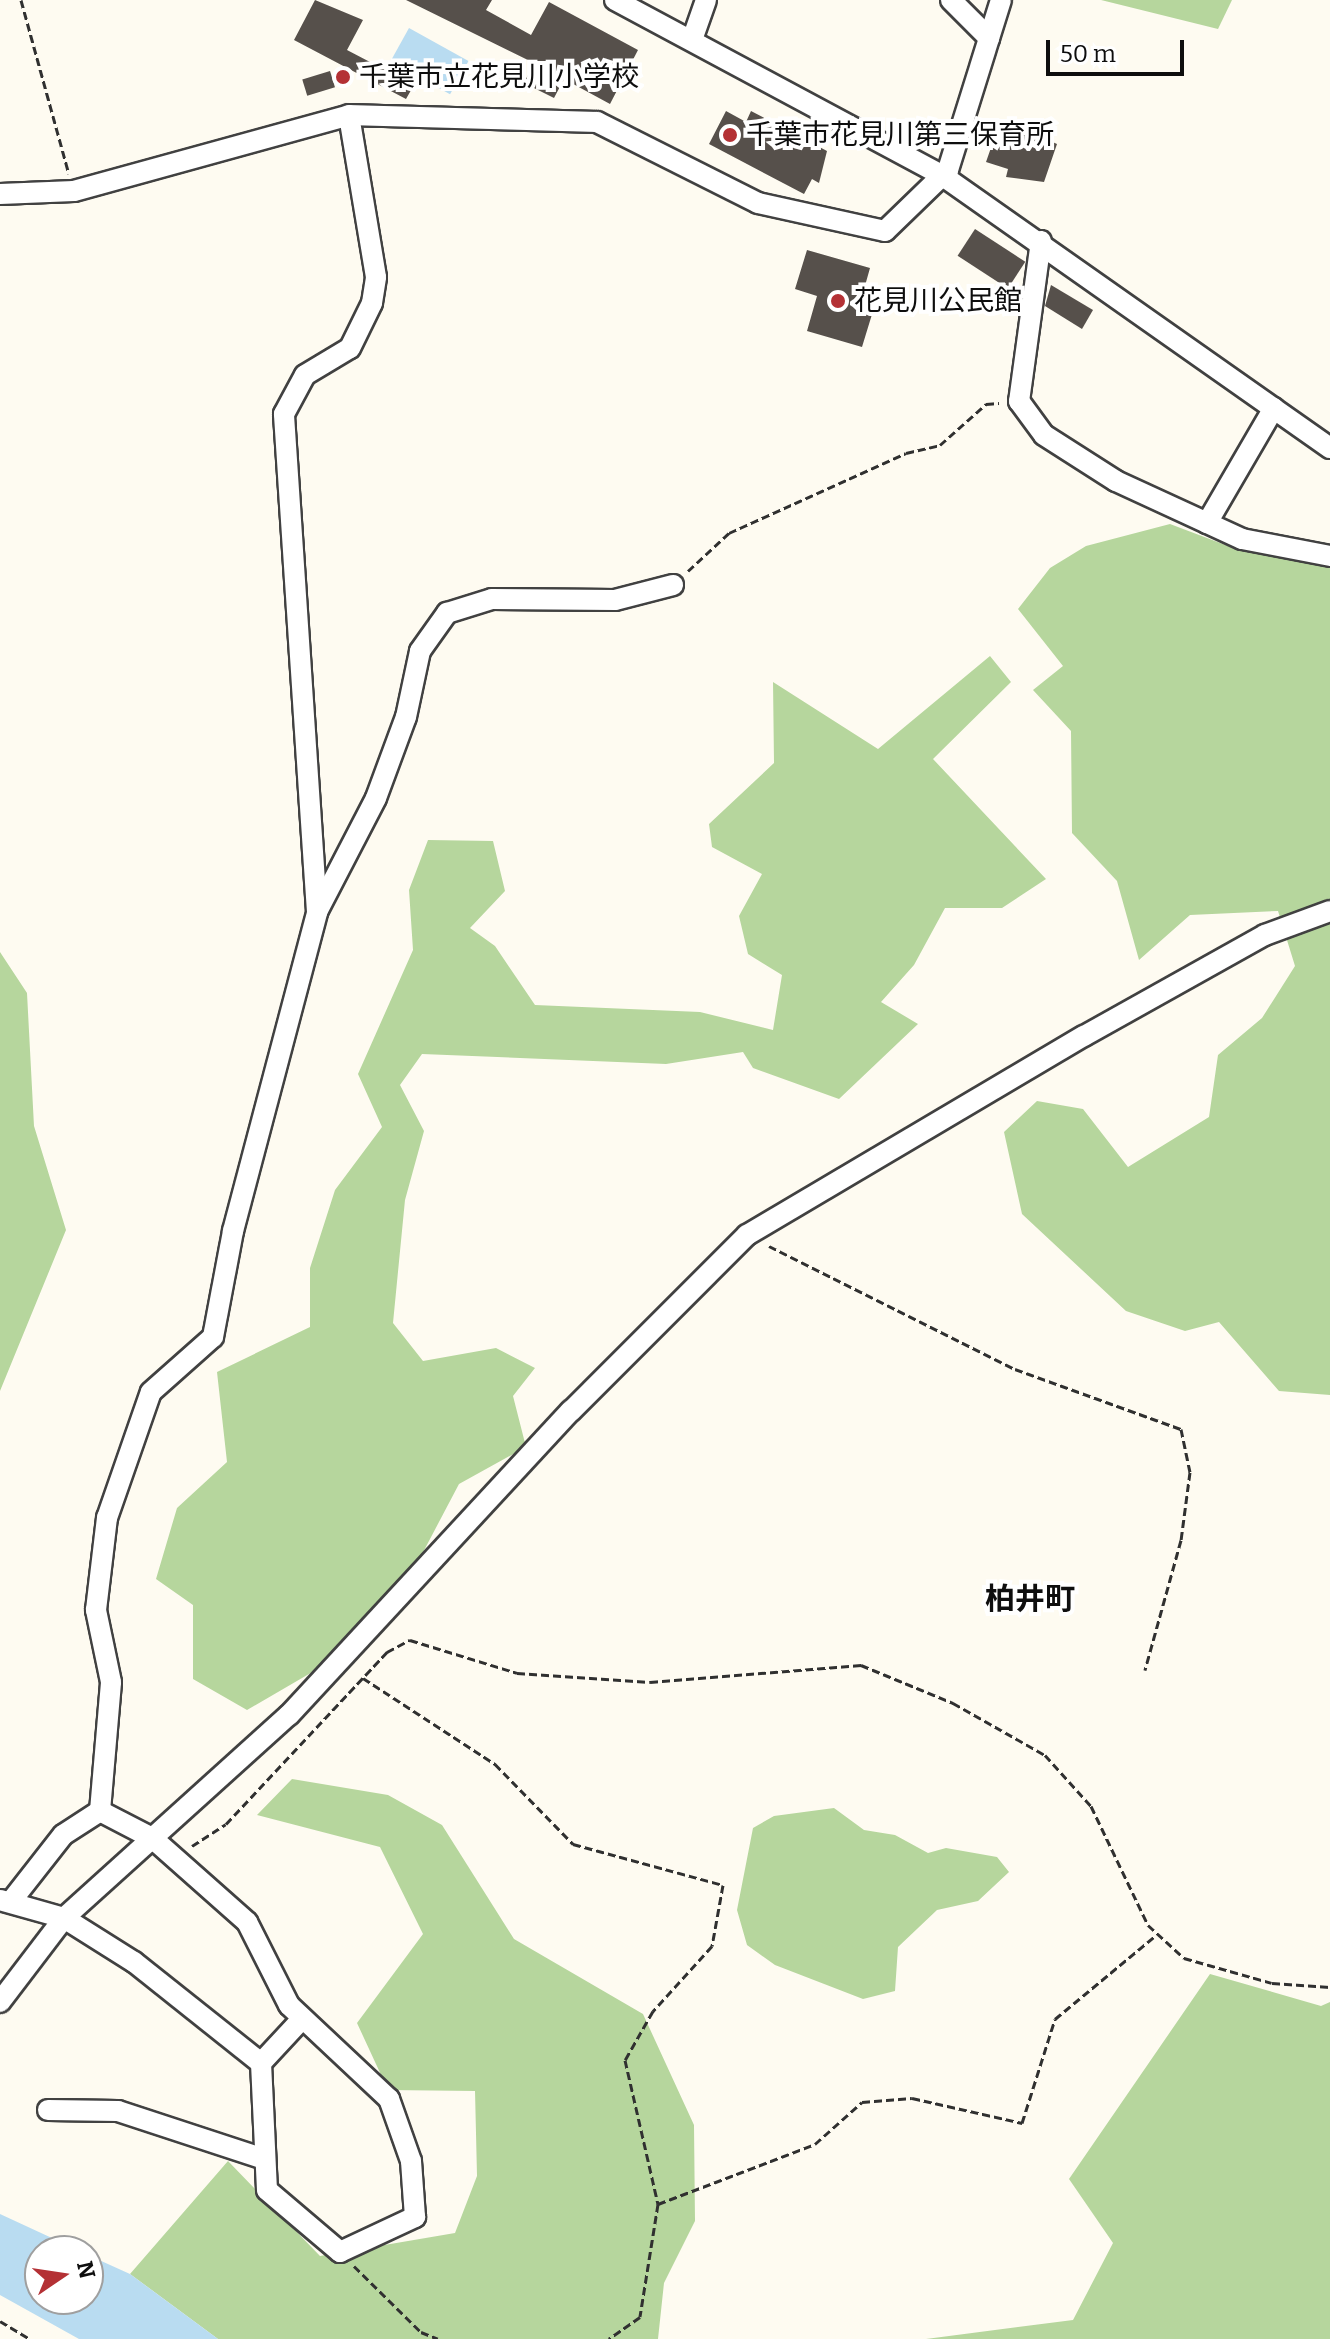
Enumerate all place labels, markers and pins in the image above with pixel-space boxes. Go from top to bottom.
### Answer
place label: 千葉市立花見川小学校 [359,60,639,94]
marker: 千葉市立花見川小学校 [334,68,352,86]
place label: 千葉市花見川第三保育所 [746,118,1054,152]
marker: 千葉市花見川第三保育所 [721,126,739,144]
place label: 花見川公民館 [854,284,1022,318]
marker: 花見川公民館 [829,292,847,310]

